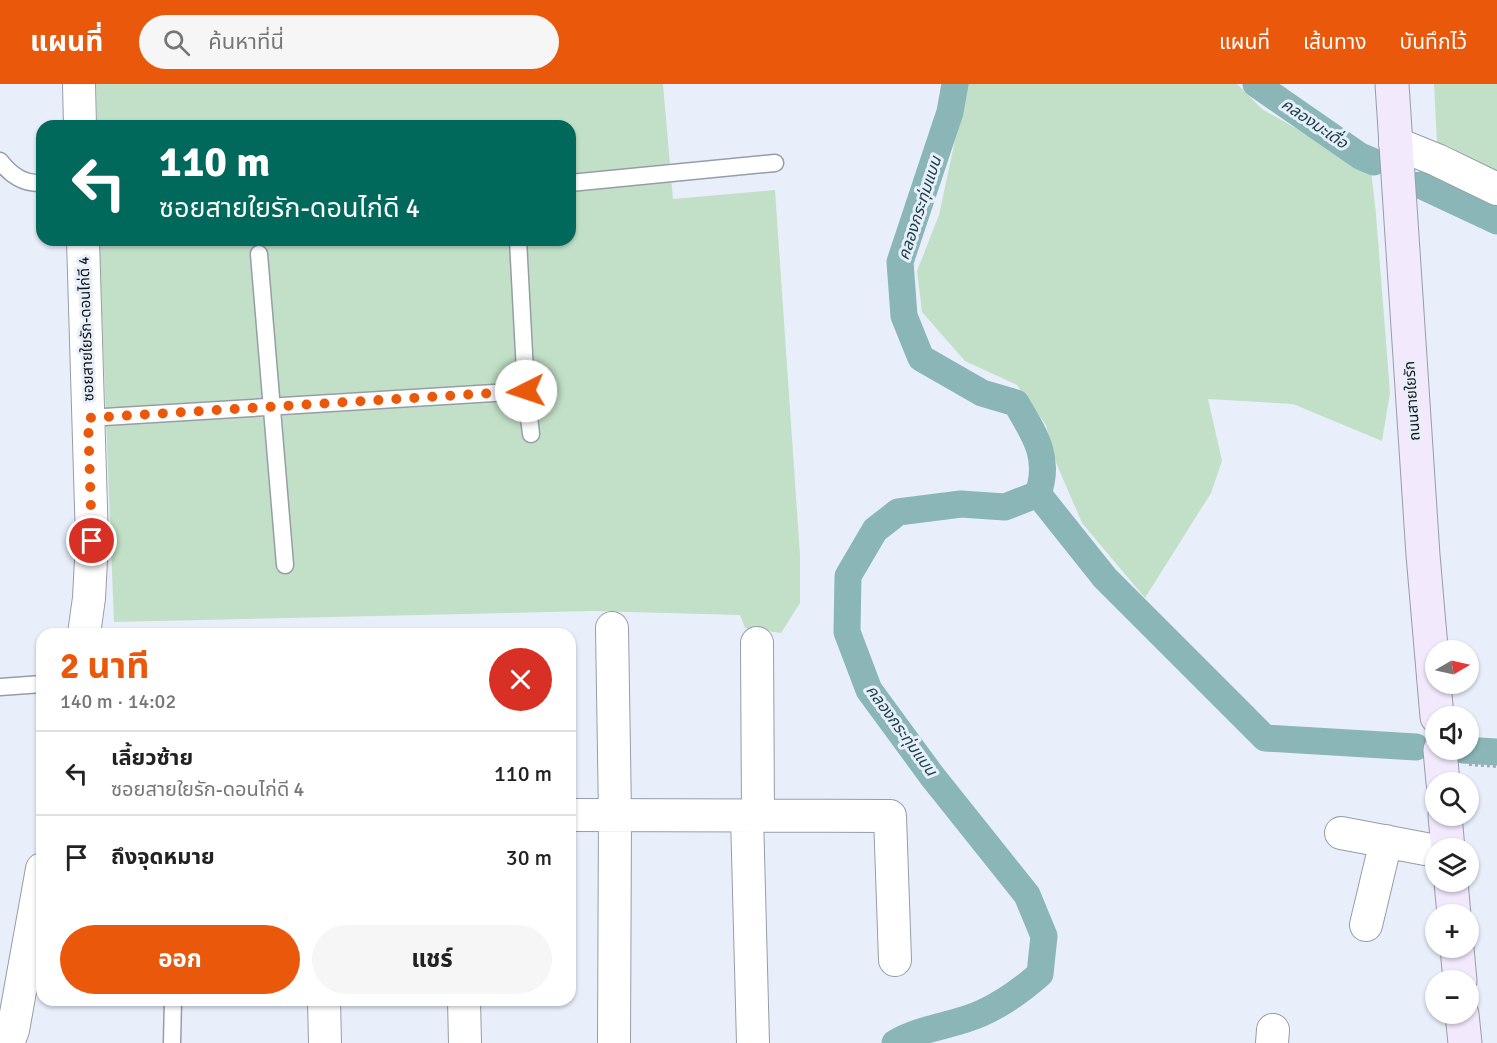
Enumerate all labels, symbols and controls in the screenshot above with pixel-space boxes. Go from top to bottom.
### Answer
search box [139,15,559,69]
text: แผนที่ [30,25,103,59]
icon: search [160,26,193,59]
text: ค้นหาที่นี่ [208,28,284,55]
text: แผนที่ [1219,29,1270,55]
text: เส้นทาง [1303,29,1367,55]
text: บันทึกไว้ [1400,29,1467,55]
water label: คลองมะเดื่อ [1278,93,1353,154]
text: 110 m [159,137,270,188]
icon: left [60,144,138,222]
water label: คลองกระทุ่มแบน [894,153,946,263]
text: ซอยสายใยรัก-ดอนไก่ดี 4 [159,192,420,225]
street label: ซอยสายใยรัก-ดอนไก่ดี 4 [74,256,98,402]
position arrow [494,359,558,423]
street label: ถนนสายใยรัก [1400,360,1424,442]
pin [66,515,117,566]
icon: arrive [75,524,108,557]
north arrow [1425,640,1479,694]
map controls [1425,640,1479,1024]
text: 2 นาที [60,644,149,689]
button: close [489,648,552,711]
water label: คลองกระทุ่มแบน [862,681,942,781]
text: 140 m · 14:02 [60,689,176,714]
button: sound [1425,706,1479,760]
text: เลี้ยวซ้าย [111,744,193,771]
icon: left [60,757,93,790]
text: 110 m [494,760,552,787]
button: search [1425,772,1479,826]
text: ซอยสายใยรัก-ดอนไก่ดี 4 [111,777,304,802]
button: layers [1425,838,1479,892]
icon: arrive [60,841,93,874]
text: ถึงจุดหมาย [111,843,215,870]
text: 30 m [506,844,552,871]
button: + [1425,904,1479,958]
button: ออก [60,925,300,994]
button: แชร์ [312,925,552,994]
button: − [1425,970,1479,1024]

